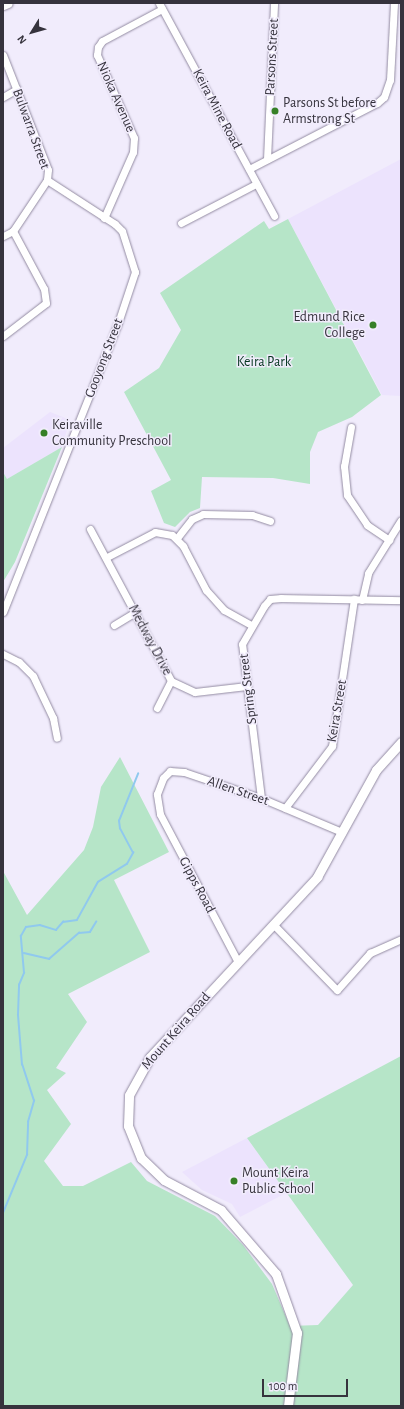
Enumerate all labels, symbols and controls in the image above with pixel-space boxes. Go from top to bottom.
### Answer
north arrow [12,12,52,52]
street label: Parsons Street [262,18,282,96]
text: N [15,33,29,46]
street label: Nioka Avenue [93,59,139,135]
street label: Keira Mine Road [189,66,245,152]
street label: Bulwarra Street [9,87,53,171]
place label: Parsons St before Armstrong St [283,95,376,128]
marker: Parsons St before Armstrong St [270,106,280,116]
place label: Edmund Rice College [293,309,365,342]
street label: Gooyong Street [81,316,127,400]
marker: Edmund Rice College [368,320,378,330]
park label: Keira Park [237,354,291,370]
place label: Keiraville Community Preschool [52,417,171,450]
marker: Keiraville Community Preschool [39,428,49,438]
street label: Medway Drive [124,602,176,678]
street label: Spring Street [235,653,261,725]
street label: Keira Street [323,678,351,744]
street label: Allen Street [205,773,271,809]
street label: Gipps Road [175,854,219,916]
street label: Mount Keira Road [138,989,214,1073]
place label: Mount Keira Public School [242,1165,314,1198]
marker: Mount Keira Public School [229,1176,239,1186]
scale bar [264,1371,350,1397]
text: 100 m [269,1380,297,1392]

